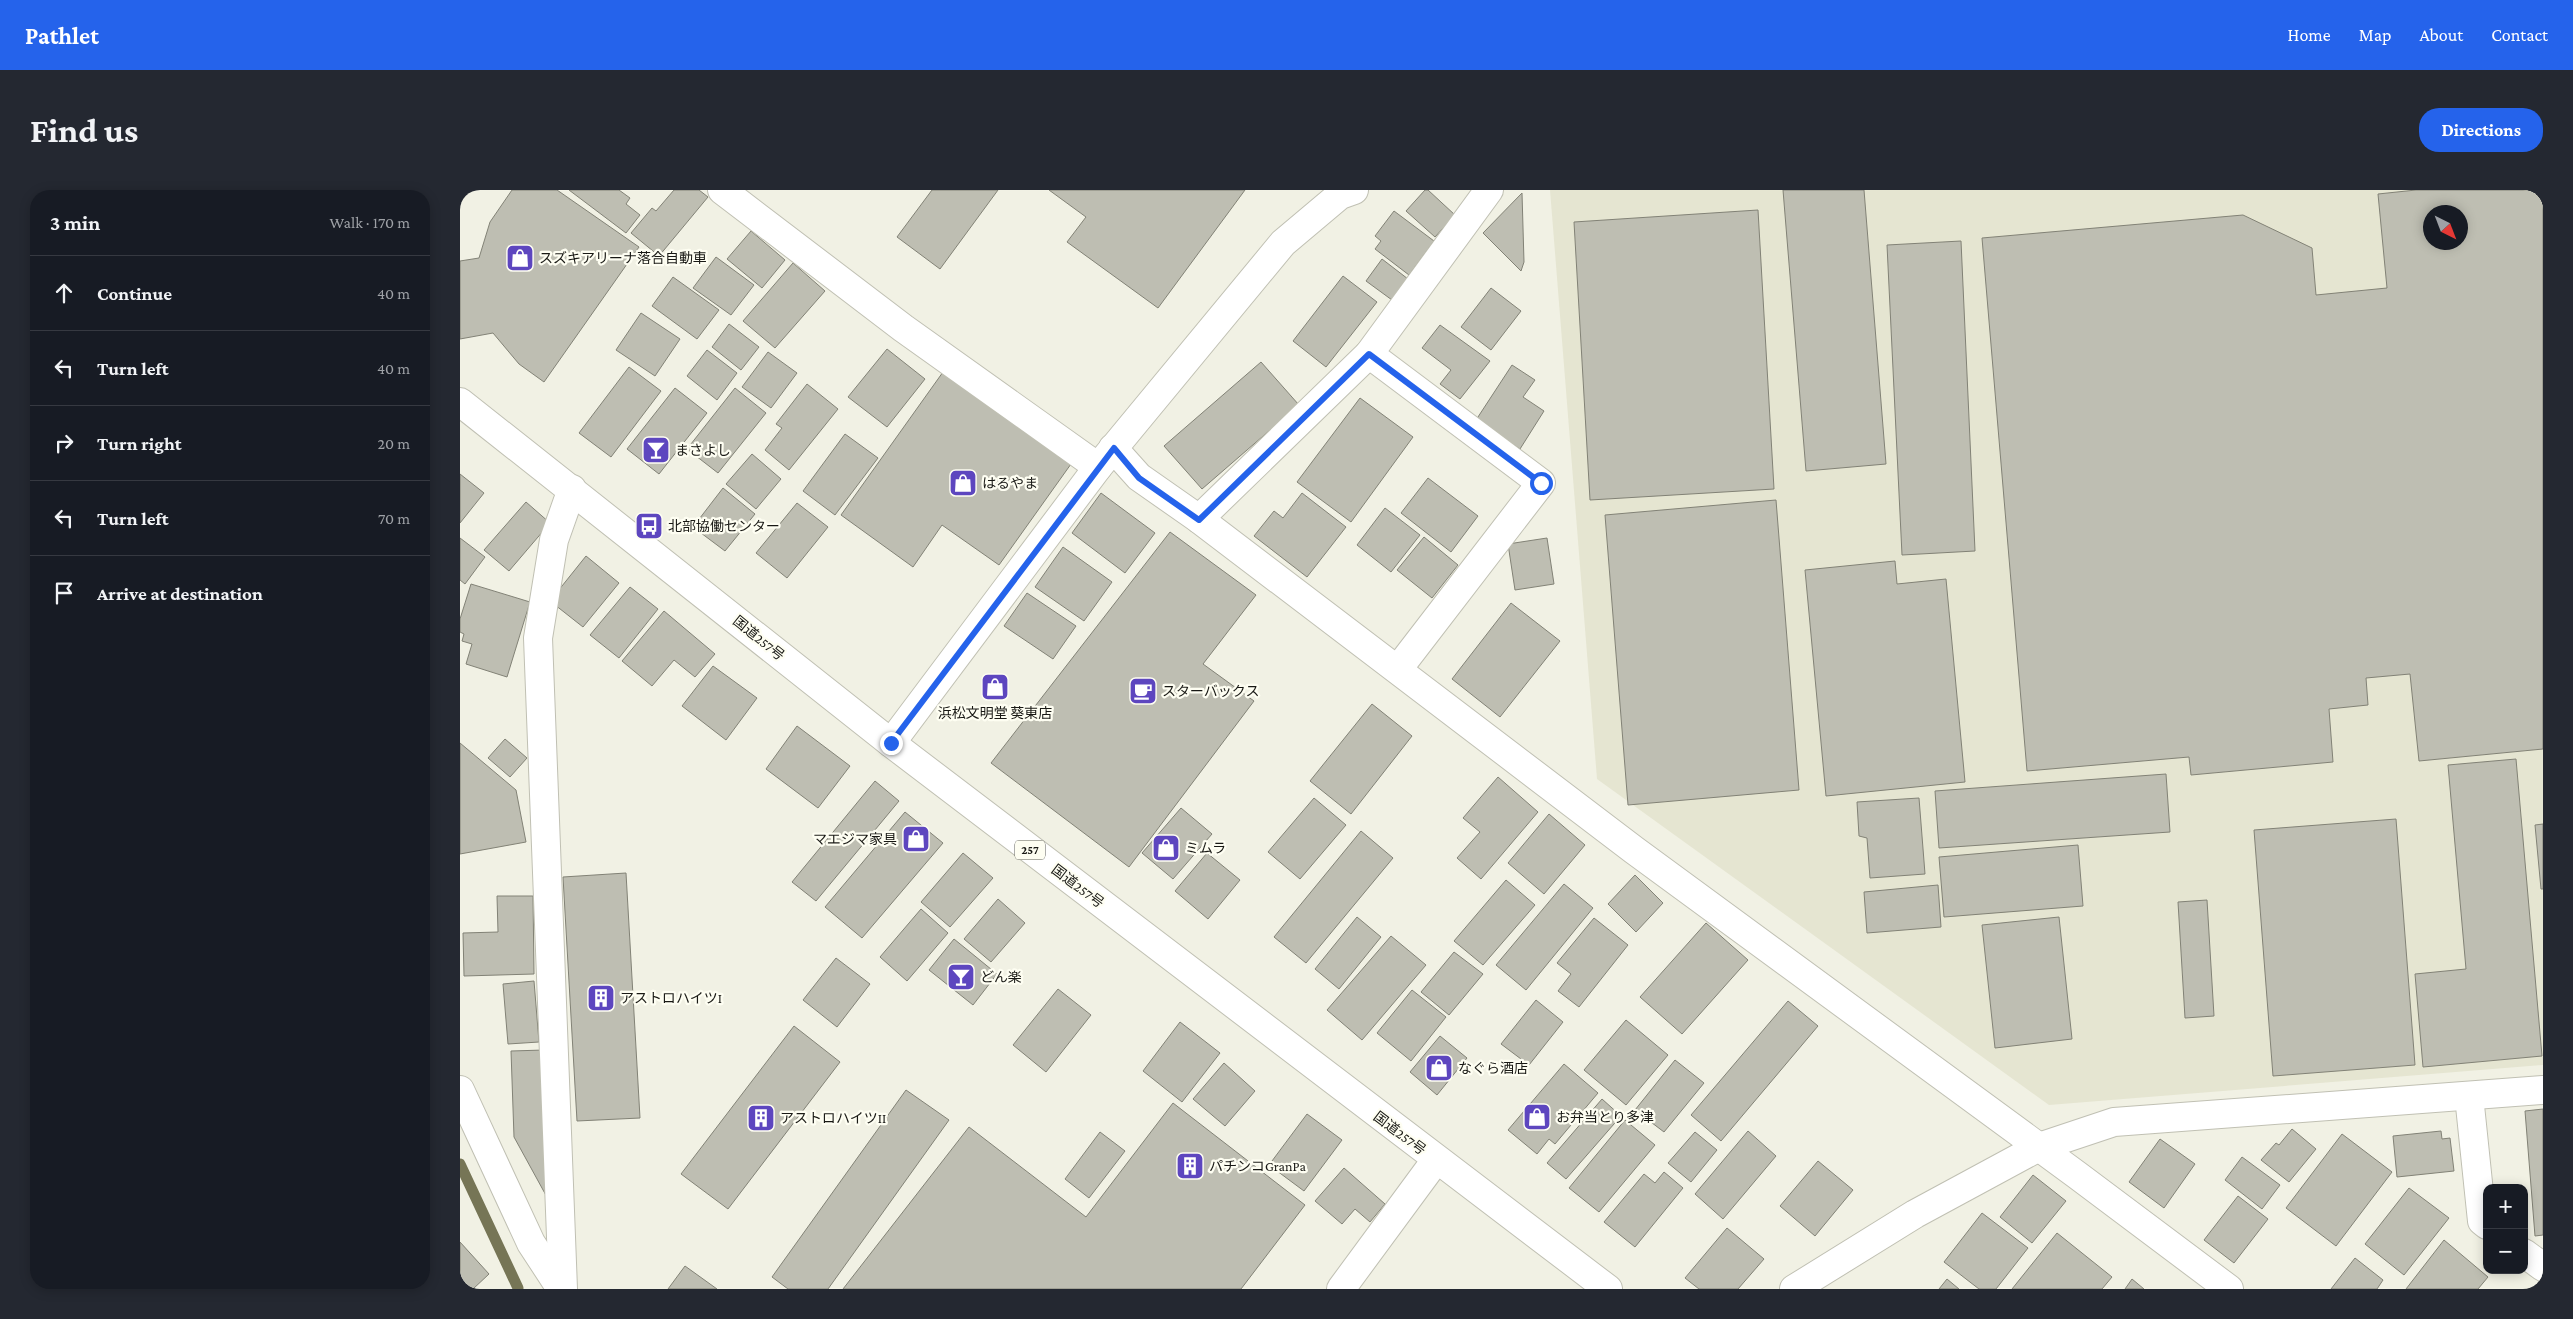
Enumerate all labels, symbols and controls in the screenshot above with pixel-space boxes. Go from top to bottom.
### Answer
text: Pathlet [25,22,99,49]
text: Home [2288,25,2331,45]
text: Map [2359,25,2391,45]
text: About [2419,25,2463,45]
text: Contact [2491,25,2548,45]
button: Directions [2419,108,2543,152]
text: Find us [30,111,138,150]
north arrow [2423,205,2468,250]
text: 3 min [50,211,100,235]
text: Walk · 170 m [330,214,410,231]
shop icon: スズキアリーナ落合自動車 [505,243,535,273]
place label: スズキアリーナ落合自動車 [539,250,707,266]
icon: ahead [50,279,78,307]
text: Continue [97,283,172,304]
text: 40 m [377,285,410,302]
icon: left [50,354,78,382]
text: Turn left [97,358,169,379]
text: 40 m [377,360,410,377]
icon: right [50,429,78,457]
text: Turn right [97,433,182,454]
text: 20 m [377,435,410,452]
bar icon: まさよし [641,435,671,465]
place label: まさよし [675,442,731,458]
shop icon: はるやま [948,468,978,498]
route start [1530,472,1553,495]
place label: はるやま [982,475,1038,491]
icon: left [50,504,78,532]
text: Turn left [97,508,169,529]
text: 70 m [378,510,410,527]
bus stop icon: 北部協働センター [634,511,664,541]
place label: 北部協働センター [668,518,780,534]
icon: arrive [50,579,78,607]
text: Arrive at destination [97,583,263,604]
street label: 国道257号 [730,612,788,664]
shop icon: 浜松文明堂 葵東店 [980,672,1010,702]
cafe icon: スターバックス [1128,676,1158,706]
place label: スターバックス [1162,683,1259,699]
place label: 浜松文明堂 葵東店 [938,705,1052,721]
route end [880,732,903,755]
shop icon: マエジマ家具 [901,824,931,854]
place label: マエジマ家具 [813,831,897,847]
shop icon: ミムラ [1151,833,1181,863]
road number: 257 [1015,840,1045,860]
place label: ミムラ [1185,840,1226,856]
street label: 国道257号 [1049,861,1107,911]
bar icon: どん楽 [946,962,976,992]
place label: どん楽 [980,969,1022,985]
building icon: アストロハイツI [586,983,616,1013]
place label: アストロハイツI [620,990,722,1006]
shop icon: なぐら酒店 [1424,1053,1454,1083]
place label: なぐら酒店 [1458,1060,1528,1076]
shop icon: お弁当とり多津 [1522,1102,1552,1132]
building icon: アストロハイツII [746,1103,776,1133]
street label: 国道257号 [1371,1108,1429,1158]
place label: お弁当とり多津 [1556,1109,1654,1125]
place label: アストロハイツII [780,1110,886,1126]
building icon: パチンコGranPa [1175,1151,1205,1181]
place label: パチンコGranPa [1209,1158,1306,1174]
map controls [2483,1184,2528,1274]
button: + [2483,1184,2528,1229]
button: − [2483,1229,2528,1274]

